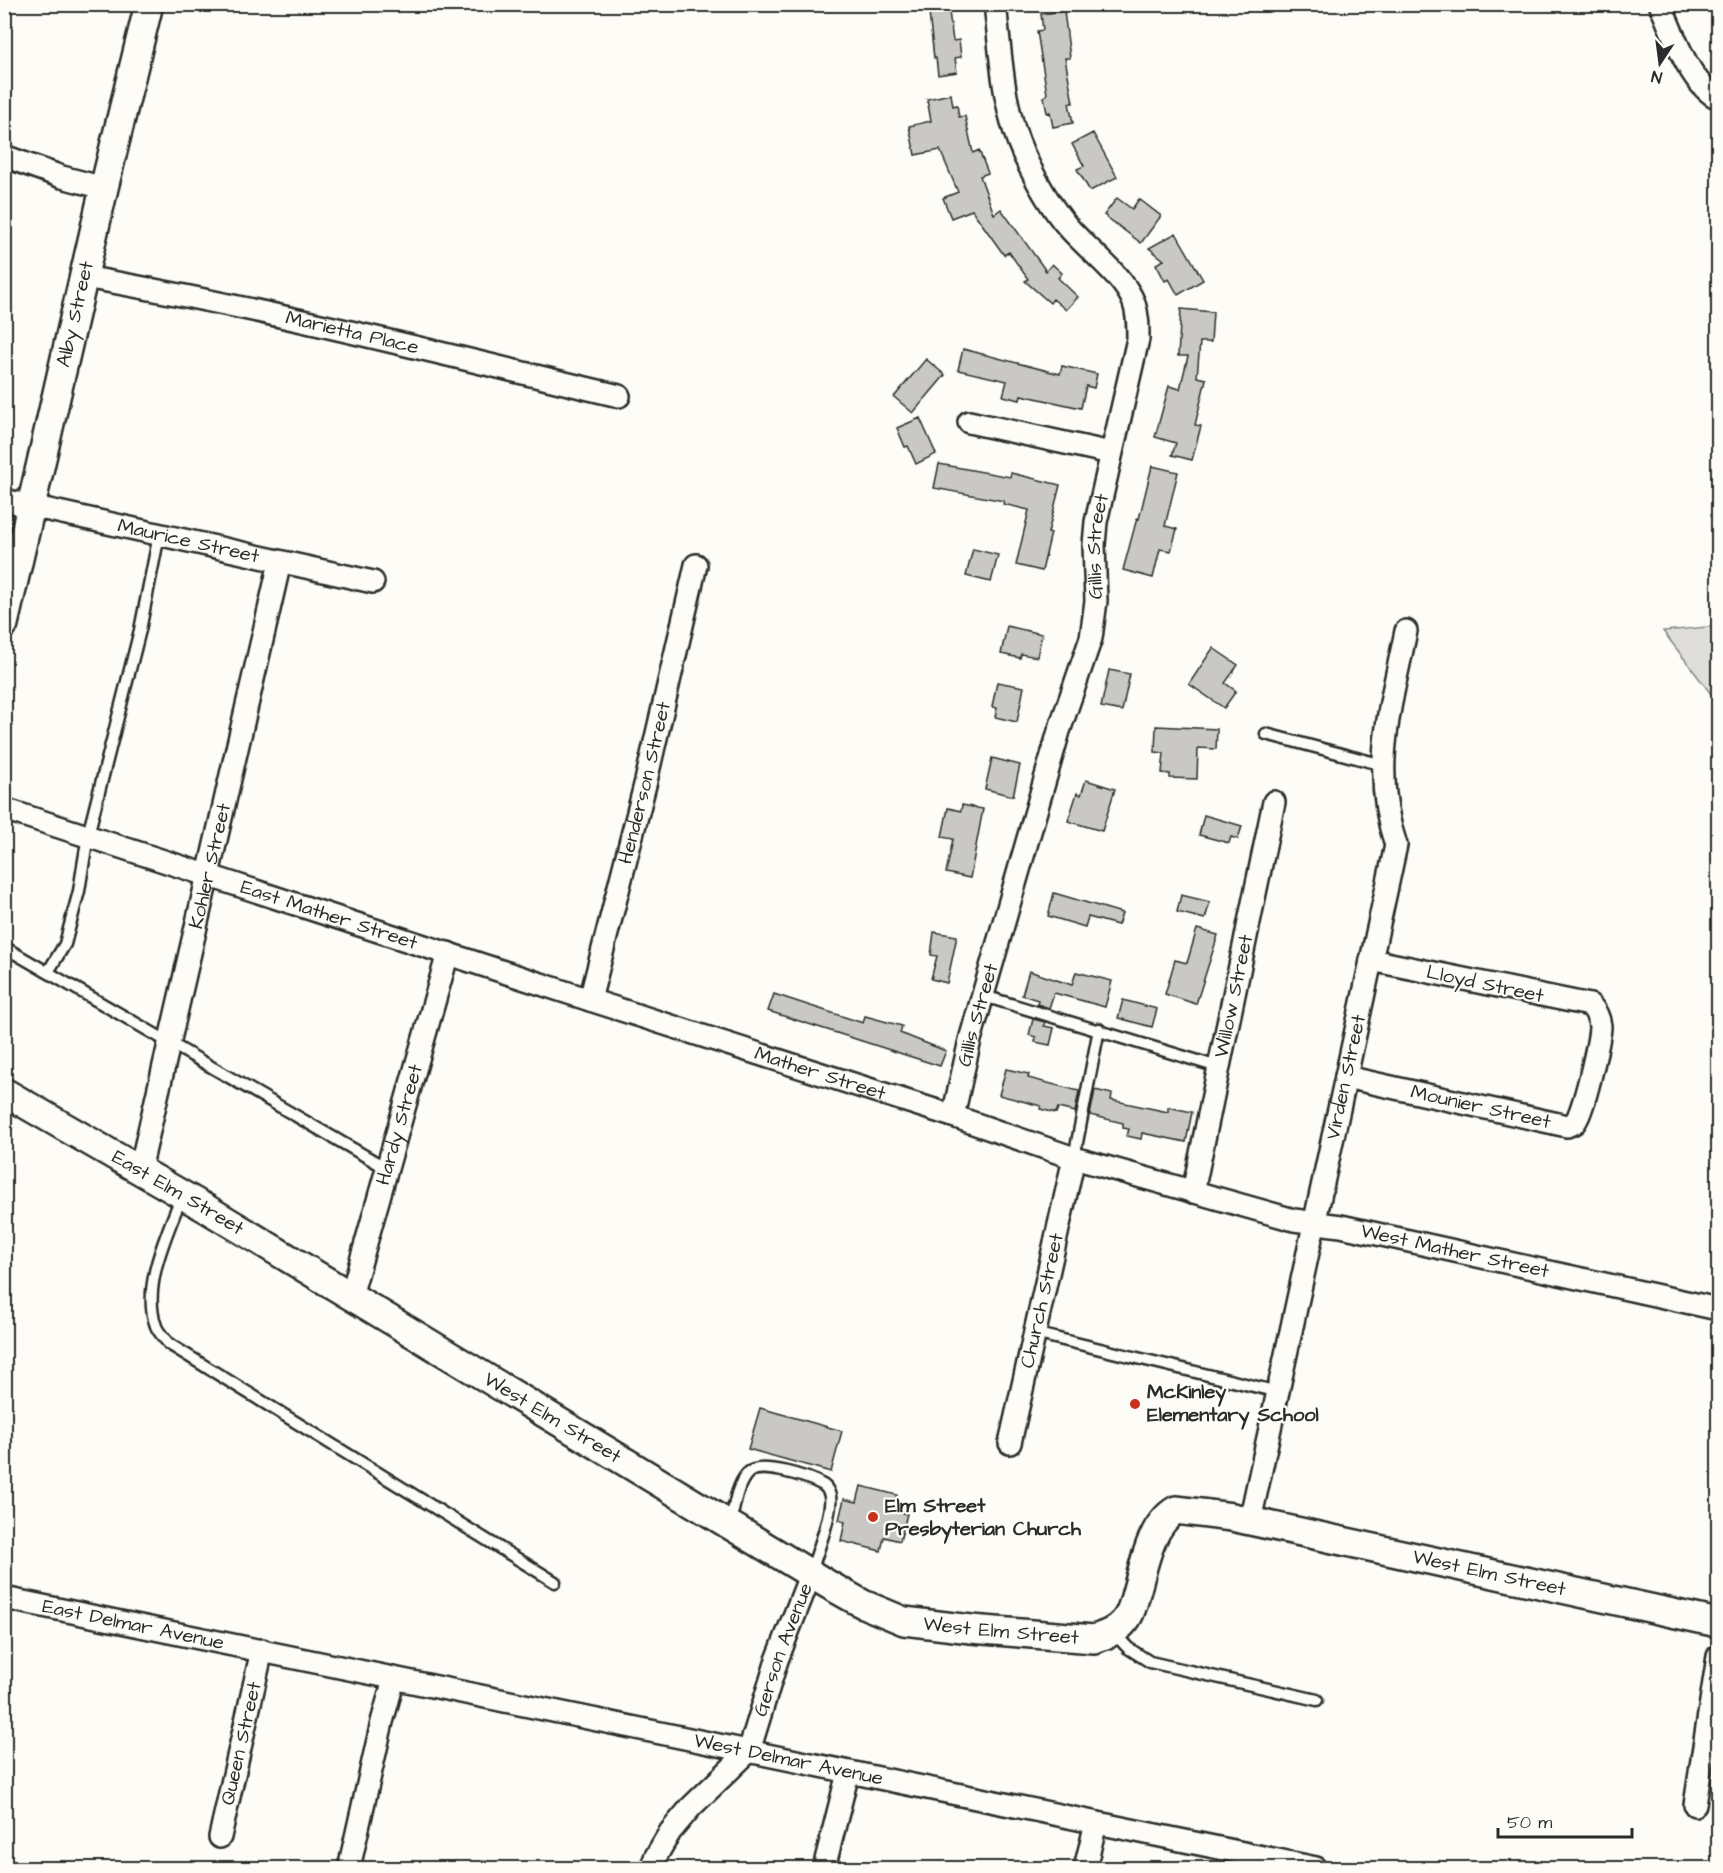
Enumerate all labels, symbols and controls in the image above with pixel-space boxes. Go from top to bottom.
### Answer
north arrow [1630,33,1690,93]
text: N [1649,65,1664,88]
street label: Alby Street [49,258,101,370]
street label: Marietta Place [283,304,422,362]
street label: Gillis Street [1080,491,1116,600]
street label: Maurice Street [115,512,262,570]
street label: Henderson Street [611,699,678,867]
street label: Kohler Street [182,800,238,931]
street label: East Mather Street [237,873,421,957]
street label: Willow Street [1207,932,1260,1060]
street label: Lloyd Street [1424,958,1546,1011]
street label: Gillis Street [950,960,1005,1069]
street label: Virden Street [1319,1012,1373,1142]
street label: Mather Street [751,1039,889,1108]
street label: Hardy Street [369,1061,430,1188]
street label: Mounier Street [1408,1078,1553,1136]
street label: East Elm Street [107,1143,249,1242]
street label: West Mather Street [1358,1217,1552,1285]
street label: Church Street [1013,1230,1071,1371]
street label: West Elm Street [478,1365,627,1470]
place label: McKinley Elementary School [1147,1378,1319,1430]
marker: McKinley Elementary School [1128,1397,1142,1411]
place label: Elm Street Presbyterian Church [885,1492,1082,1544]
marker: Elm Street Presbyterian Church [866,1510,880,1524]
street label: West Elm Street [1410,1543,1568,1603]
street label: Gerson Avenue [746,1579,820,1720]
street label: East Delmar Avenue [40,1592,227,1657]
street label: West Elm Street [922,1609,1080,1652]
street label: Queen Street [214,1679,268,1808]
street label: West Delmar Avenue [691,1726,886,1793]
scale bar [1498,1801,1632,1839]
text: 50 m [1507,1810,1552,1835]

